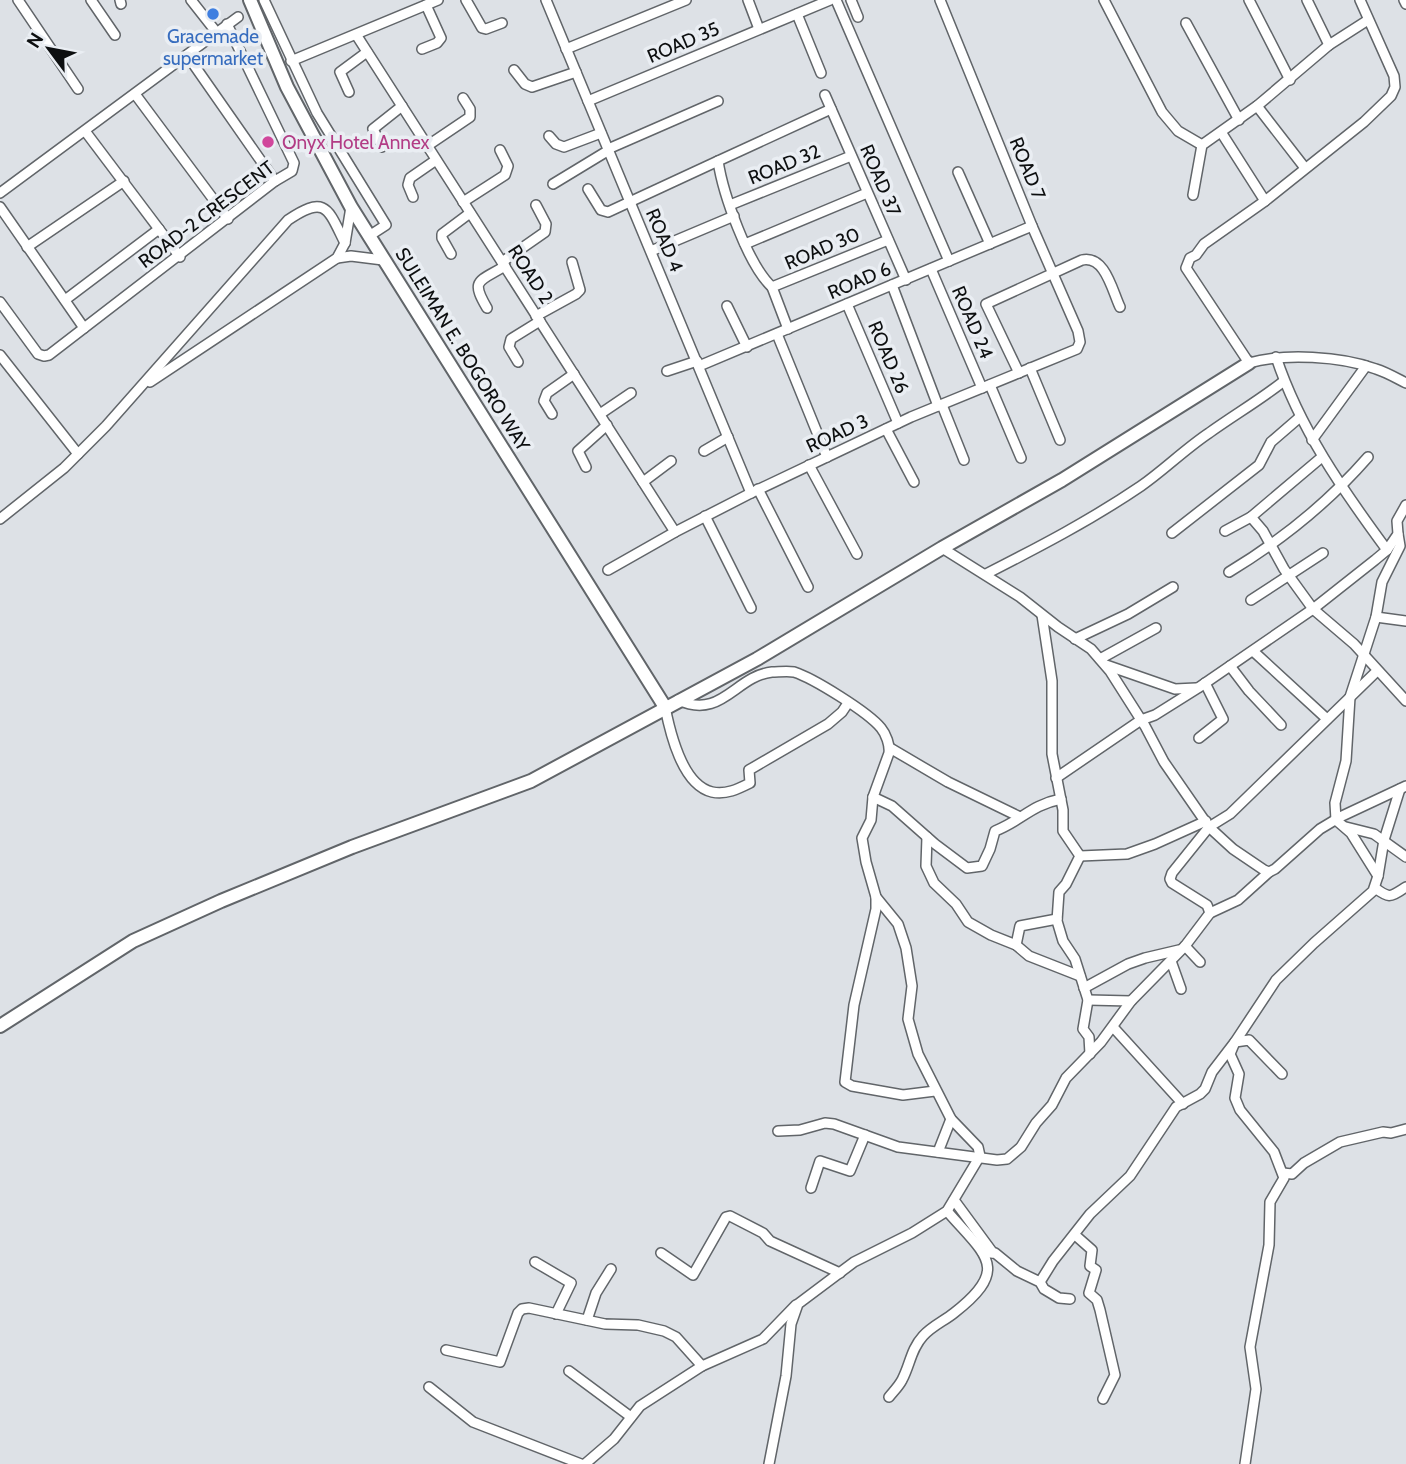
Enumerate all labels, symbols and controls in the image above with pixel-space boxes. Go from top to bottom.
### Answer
marker: Gracemade supermarket [205,6,221,22]
north arrow [14,14,84,84]
street label: ROAD 35 [644,17,723,68]
place label: Gracemade supermarket [163,25,264,70]
text: N [22,28,48,52]
place label: Onyx Hotel Annex [282,131,430,154]
marker: Onyx Hotel Annex [260,134,276,150]
street label: ROAD 7 [1005,134,1051,203]
street label: ROAD 32 [745,140,824,189]
street label: ROAD 37 [855,141,906,220]
street label: ROAD-2 CRESCENT [134,156,279,273]
street label: ROAD 4 [641,205,688,275]
street label: ROAD 30 [781,222,863,275]
street label: ROAD 2 [503,240,558,308]
street label: SULEIMAN E. BOGORO WAY [390,243,535,455]
street label: ROAD 6 [824,257,894,304]
street label: ROAD 24 [947,282,998,362]
street label: ROAD 26 [863,318,914,397]
street label: ROAD 3 [802,409,872,458]

